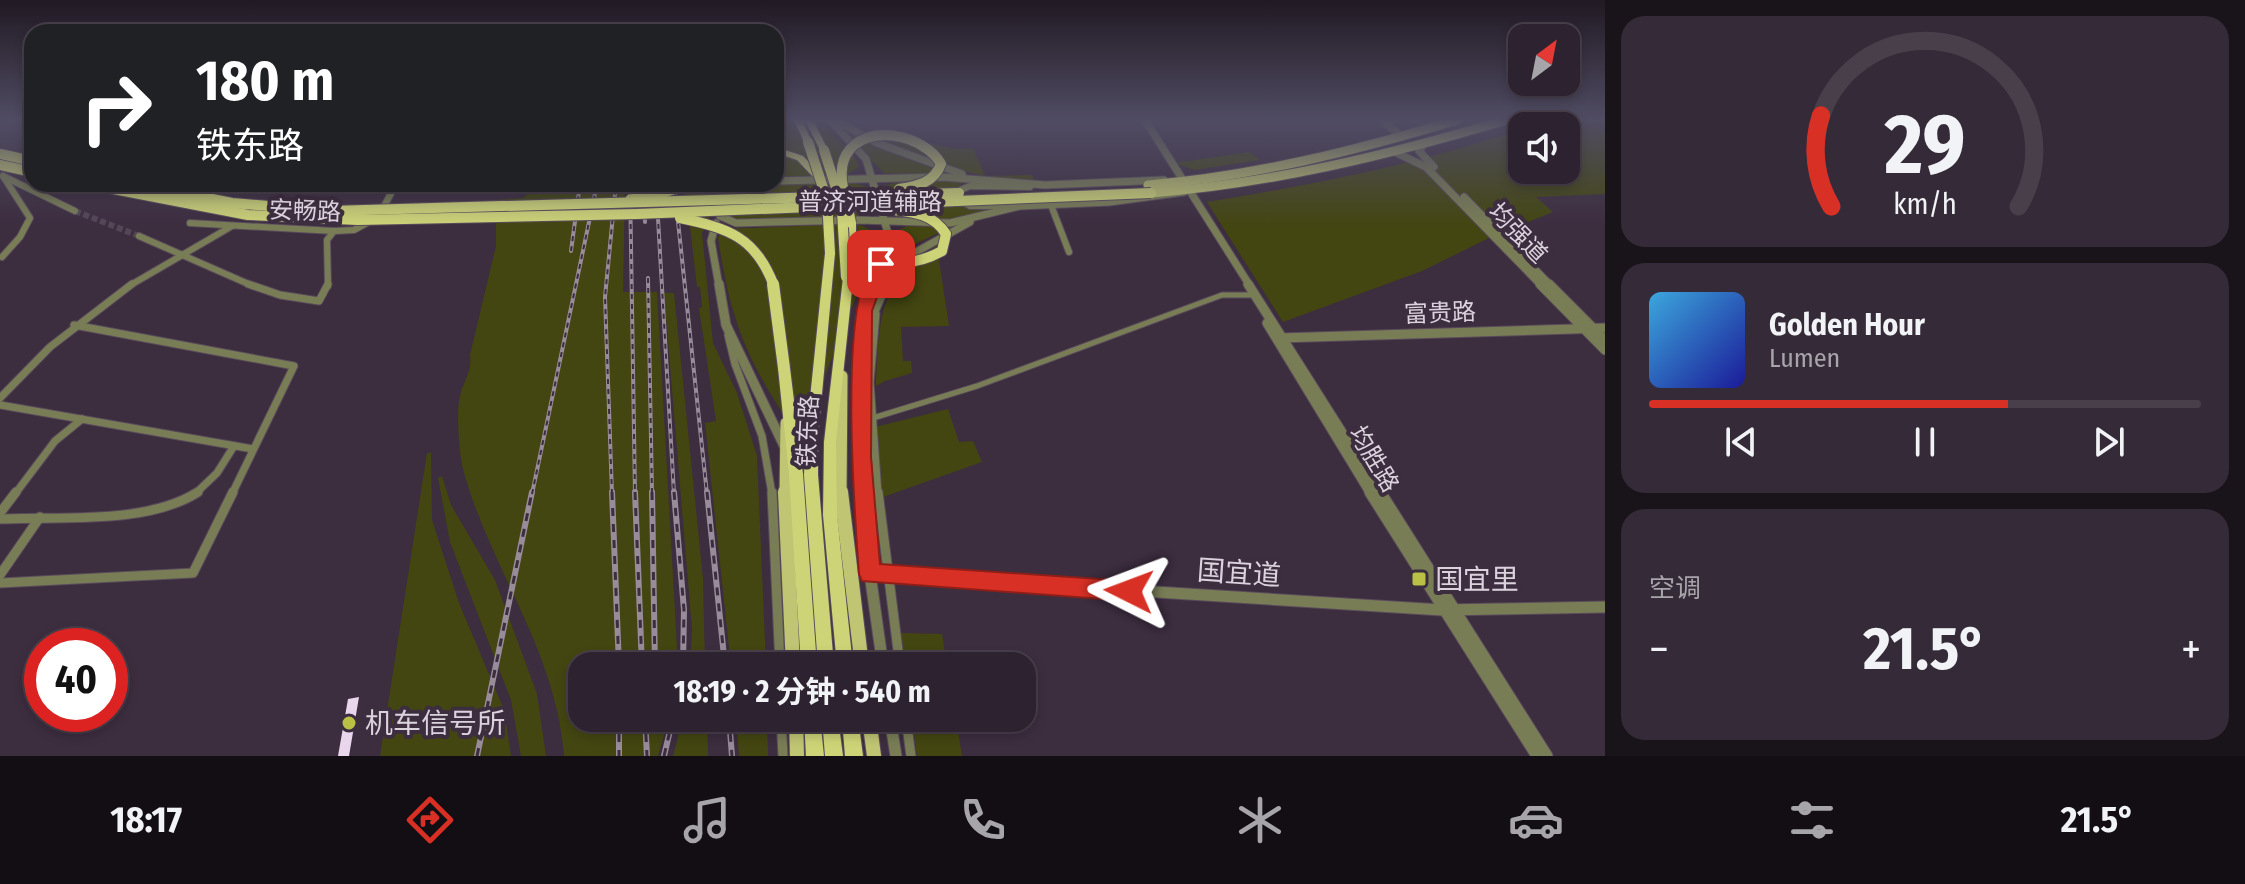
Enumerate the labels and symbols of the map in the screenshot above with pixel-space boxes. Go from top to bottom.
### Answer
north arrow [1508,24,1580,96]
street label: 普济河道辅路 [798,188,942,216]
street label: 安畅路 [269,196,341,226]
street label: 均强道 [1483,197,1553,269]
pin [847,230,915,298]
street label: 富贵路 [1404,298,1476,328]
street label: 铁东路 [792,394,824,468]
street label: 均胜路 [1343,421,1405,497]
position arrow [1087,549,1171,633]
street label: 国宜道 [1196,554,1282,592]
place label: 国宜里 [1435,563,1519,596]
marker: 国宜里 [1410,570,1428,588]
speed limit sign: 40 [24,628,128,732]
place label: 机车信号所 [365,707,505,740]
marker: 机车信号所 [340,714,358,732]

